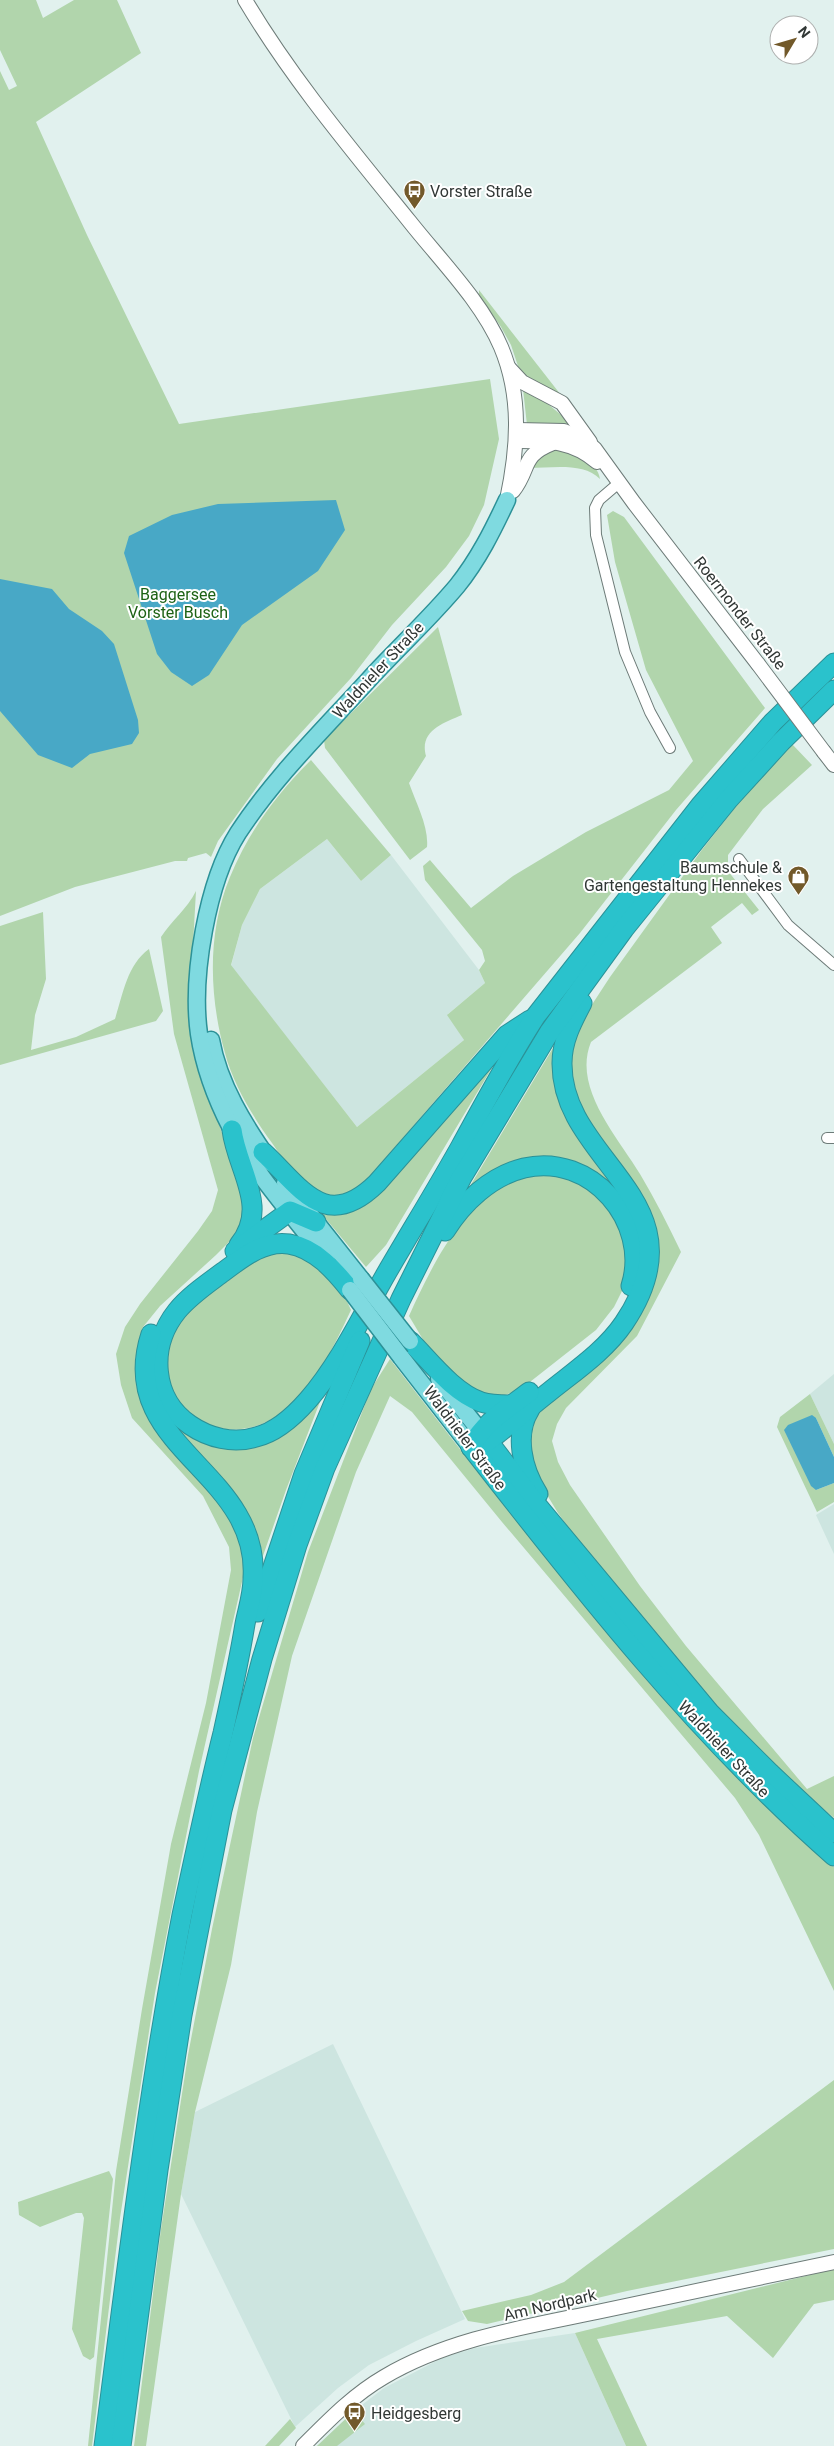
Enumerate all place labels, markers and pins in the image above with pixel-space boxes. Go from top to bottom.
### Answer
bus stop icon: Vorster Straße [402,179,426,210]
place label: Vorster Straße [430,182,532,201]
place label: Baumschule & Gartengestaltung Hennekes [584,858,782,895]
shop icon: Baumschule & Gartengestaltung Hennekes [786,864,810,895]
bus stop icon: Heidgesberg [343,2401,367,2432]
place label: Heidgesberg [371,2404,461,2423]

